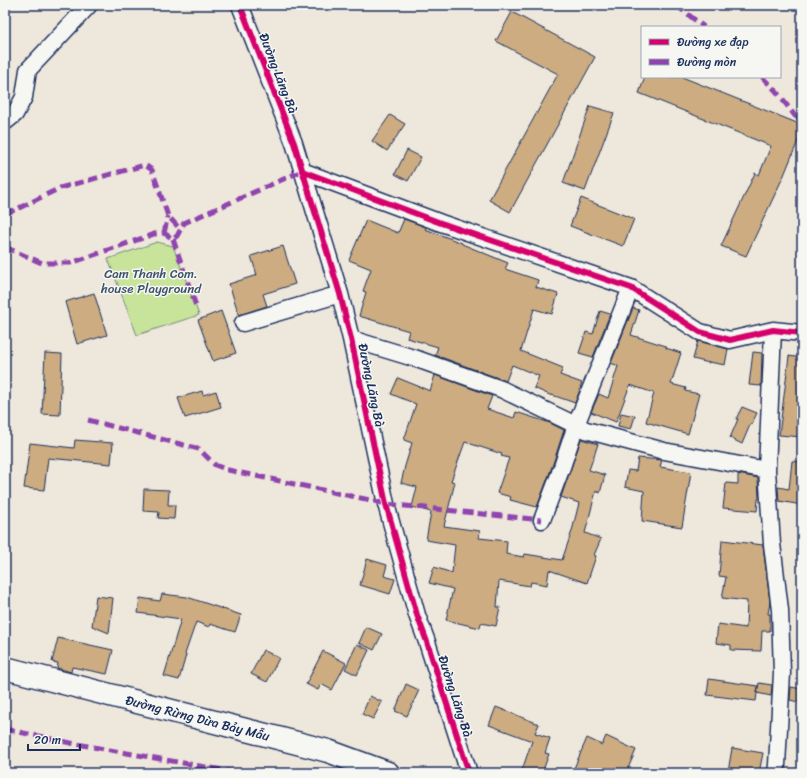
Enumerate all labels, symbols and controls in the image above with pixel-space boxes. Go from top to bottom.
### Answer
legend [641,26,781,78]
street label: Đường Lăng Bà [253,29,305,117]
text: Đường xe đạp [677,31,749,53]
text: Đường mòn [677,51,737,73]
park label: Cam Thanh Com. house Playground [100,262,202,300]
street label: Đường Lăng Bà [351,341,392,429]
street label: Đường Lăng Bà [431,652,480,741]
street label: Đường Rừng Dừa Bảy Mẫu [123,688,272,748]
scale bar [28,726,80,752]
text: 20 m [34,729,61,751]

